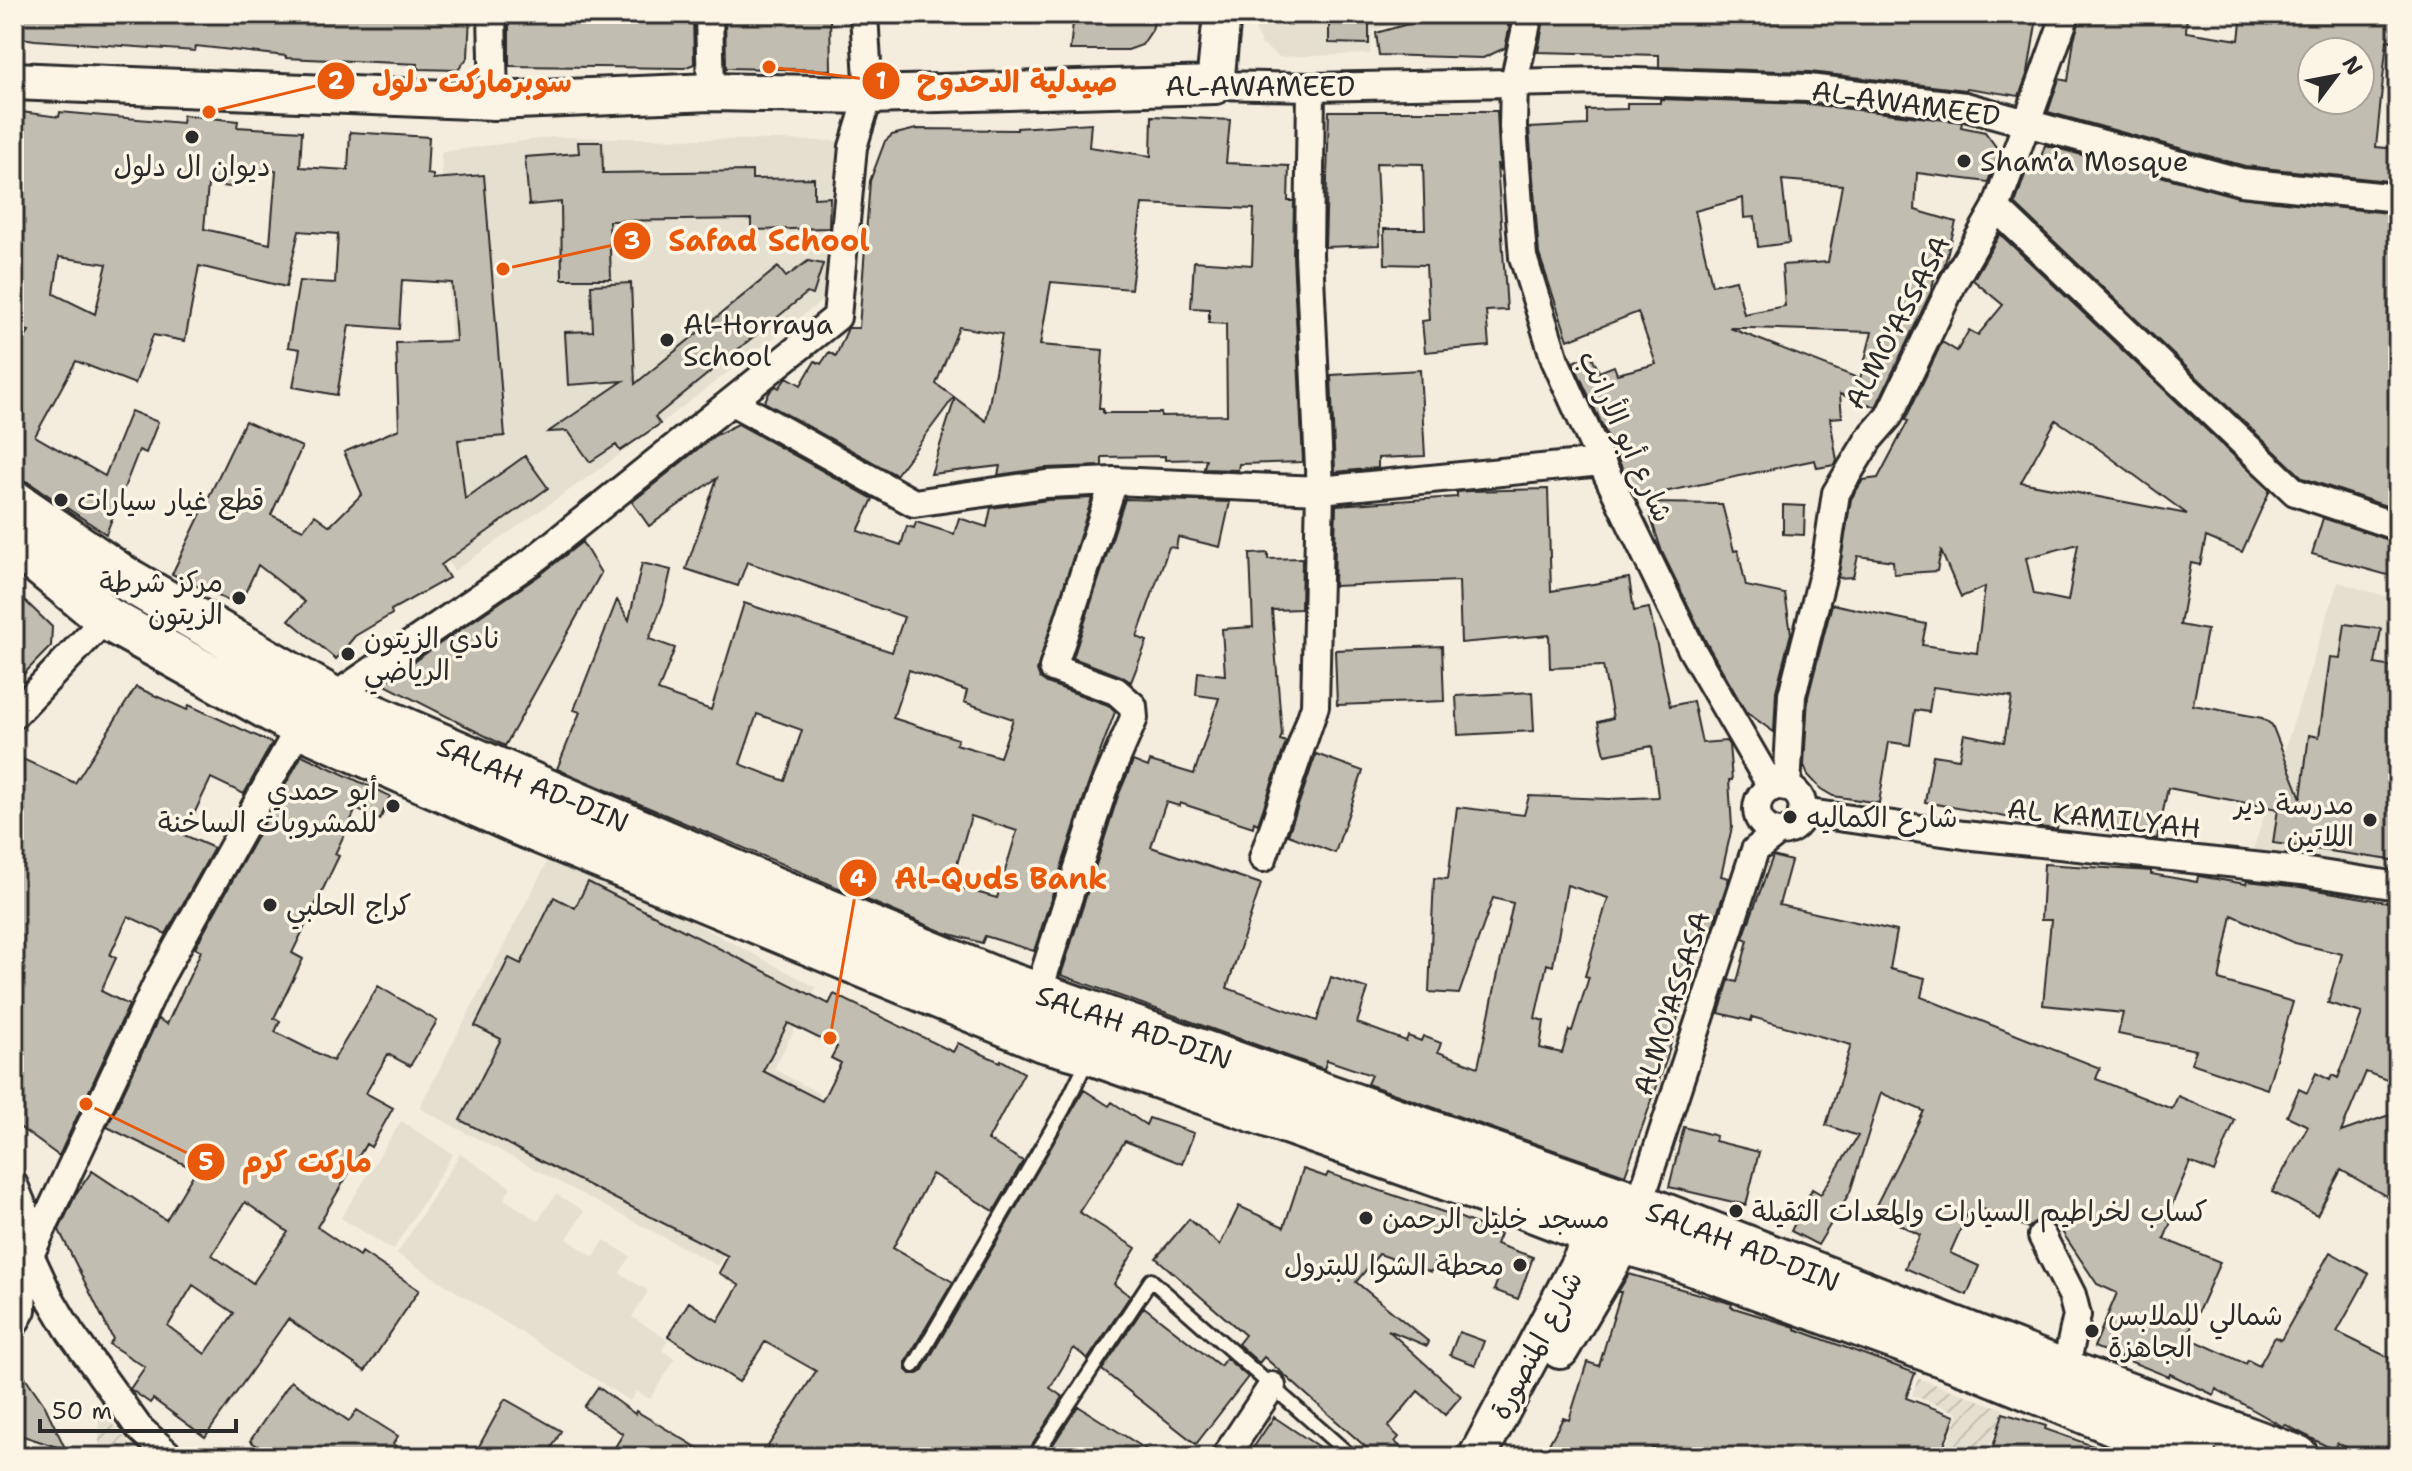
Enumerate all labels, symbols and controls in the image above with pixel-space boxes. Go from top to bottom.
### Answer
north arrow [2296,36,2376,116]
text: N [2336,51,2369,81]
callout: سوبرماركت دلول [316,54,588,108]
callout: صيدلية الدحدوح [861,54,1134,108]
text: سوبرماركت دلول [372,61,572,102]
text: صيدلية الدحدوح [917,61,1117,102]
text: 2 [328,65,345,97]
text: 1 [876,65,886,97]
street label: AL-AWAMEED [1165,67,1355,105]
street label: AL-AWAMEED [1809,71,2003,135]
marker: ديوان ال دلول [183,128,201,146]
place label: Sham'a Mosque [1980,142,2189,180]
place label: ديوان ال دلول [113,147,271,185]
marker: Sham'a Mosque [1955,152,1973,170]
callout: Safad School [612,214,885,268]
text: Safad School [668,220,870,261]
text: 3 [624,225,640,257]
street label: ALMO'ASSASA [1835,228,1959,416]
place label: Al-Horraya School [683,305,833,375]
marker: Al-Horraya School [658,331,676,349]
street label: شارع أبو الأرانب [1569,344,1682,529]
place label: قطع غيار سيارات [77,481,264,520]
marker: قطع غيار سيارات [52,491,70,509]
place label: مركز شرطة الزيتون [100,563,223,633]
marker: مركز شرطة الزيتون [230,589,248,607]
place label: نادي الزيتون الرياضي [364,619,499,695]
marker: نادي الزيتون الرياضي [339,645,357,663]
street label: SALAH AD-DIN [431,726,635,842]
place label: أبو حمدي للمشروبات الساخنة [158,771,377,841]
place label: مدرسة دير اللاتين [2232,785,2354,855]
street label: AL KAMILYAH [2005,789,2203,847]
marker: أبو حمدي للمشروبات الساخنة [384,797,402,815]
place label: شارع الكماليه [1806,798,1958,837]
marker: شارع الكماليه [1781,808,1799,826]
marker: مدرسة دير اللاتين [2361,811,2379,829]
callout: Al-Quds Bank [838,851,1124,905]
text: Al-Quds Bank [894,858,1108,899]
text: 4 [850,863,867,895]
place label: كراج الحلبي [286,886,412,930]
marker: كراج الحلبي [261,896,279,914]
street label: ALMO'ASSASA [1623,906,1719,1100]
street label: SALAH AD-DIN [1031,976,1237,1078]
callout: ماركت كرم [186,1135,388,1189]
text: ماركت كرم [242,1141,372,1185]
text: 5 [199,1146,214,1178]
street label: SALAH AD-DIN [1641,1192,1845,1300]
place label: كساب لخراطيم السيارات والمعدات الثقيلة [1752,1192,2208,1233]
place label: مسجد خليل الرحمن [1382,1199,1610,1237]
marker: كساب لخراطيم السيارات والمعدات الثقيلة [1727,1202,1745,1220]
marker: مسجد خليل الرحمن [1357,1209,1375,1227]
place label: محطة الشوا للبترول [1284,1246,1504,1284]
marker: محطة الشوا للبترول [1511,1256,1529,1274]
street label: شارع المنصورة [1481,1264,1592,1426]
place label: شمالي للملابس الجاهزة [2108,1296,2283,1366]
marker: شمالي للملابس الجاهزة [2083,1322,2101,1340]
scale bar [40,1383,236,1433]
text: 50 m [52,1395,112,1427]

